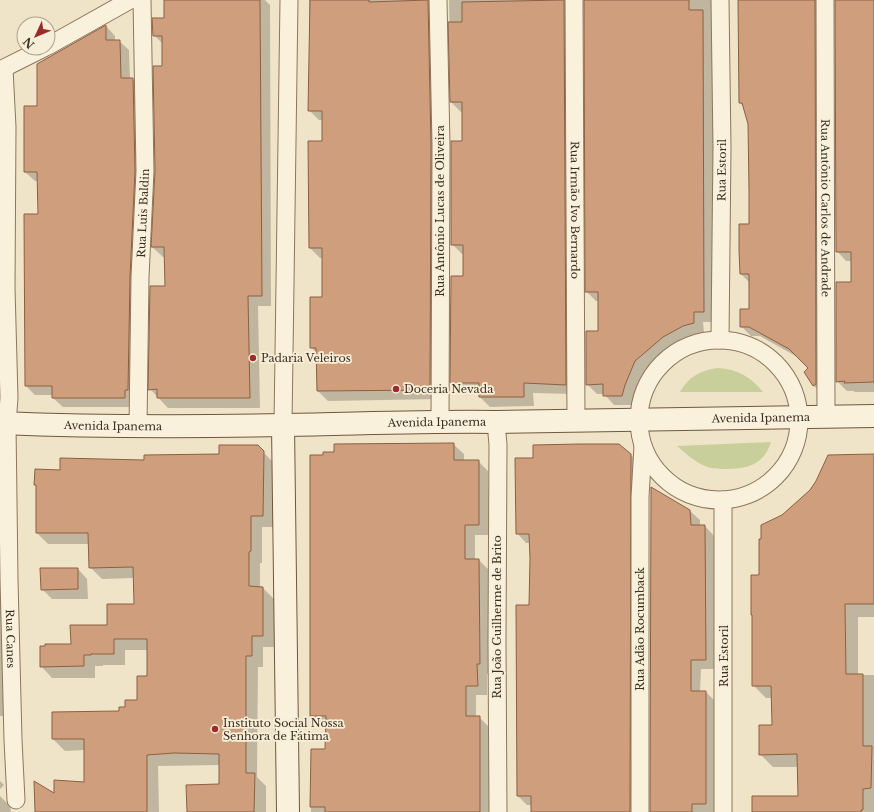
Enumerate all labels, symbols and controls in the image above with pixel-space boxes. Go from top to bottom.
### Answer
north arrow [16,16,56,56]
text: N [20,34,37,52]
street label: Rua Antônio Carlos de Andrade [818,119,833,297]
street label: Rua Antônio Lucas de Oliveira [433,124,447,297]
street label: Rua Estoril [714,138,729,201]
street label: Rua Irmão Ivo Bernardo [568,141,582,279]
street label: Rua Luis Baldin [134,168,152,258]
place label: Padaria Veleiros [261,351,351,365]
marker: Padaria Veleiros [248,353,258,363]
place label: Doceria Nevada [404,382,494,396]
marker: Doceria Nevada [391,384,401,394]
street label: Avenida Ipanema [711,410,811,426]
street label: Avenida Ipanema [387,415,487,430]
street label: Avenida Ipanema [63,418,163,433]
street label: Rua João Guilherme de Brito [490,535,504,699]
street label: Rua Adão Rocumback [633,567,647,691]
street label: Rua Canes [3,609,18,668]
street label: Rua Estoril [717,625,731,687]
place label: Instituto Social Nossa Senhora de Fátima [223,716,345,743]
marker: Instituto Social Nossa Senhora de Fátima [210,724,220,734]

